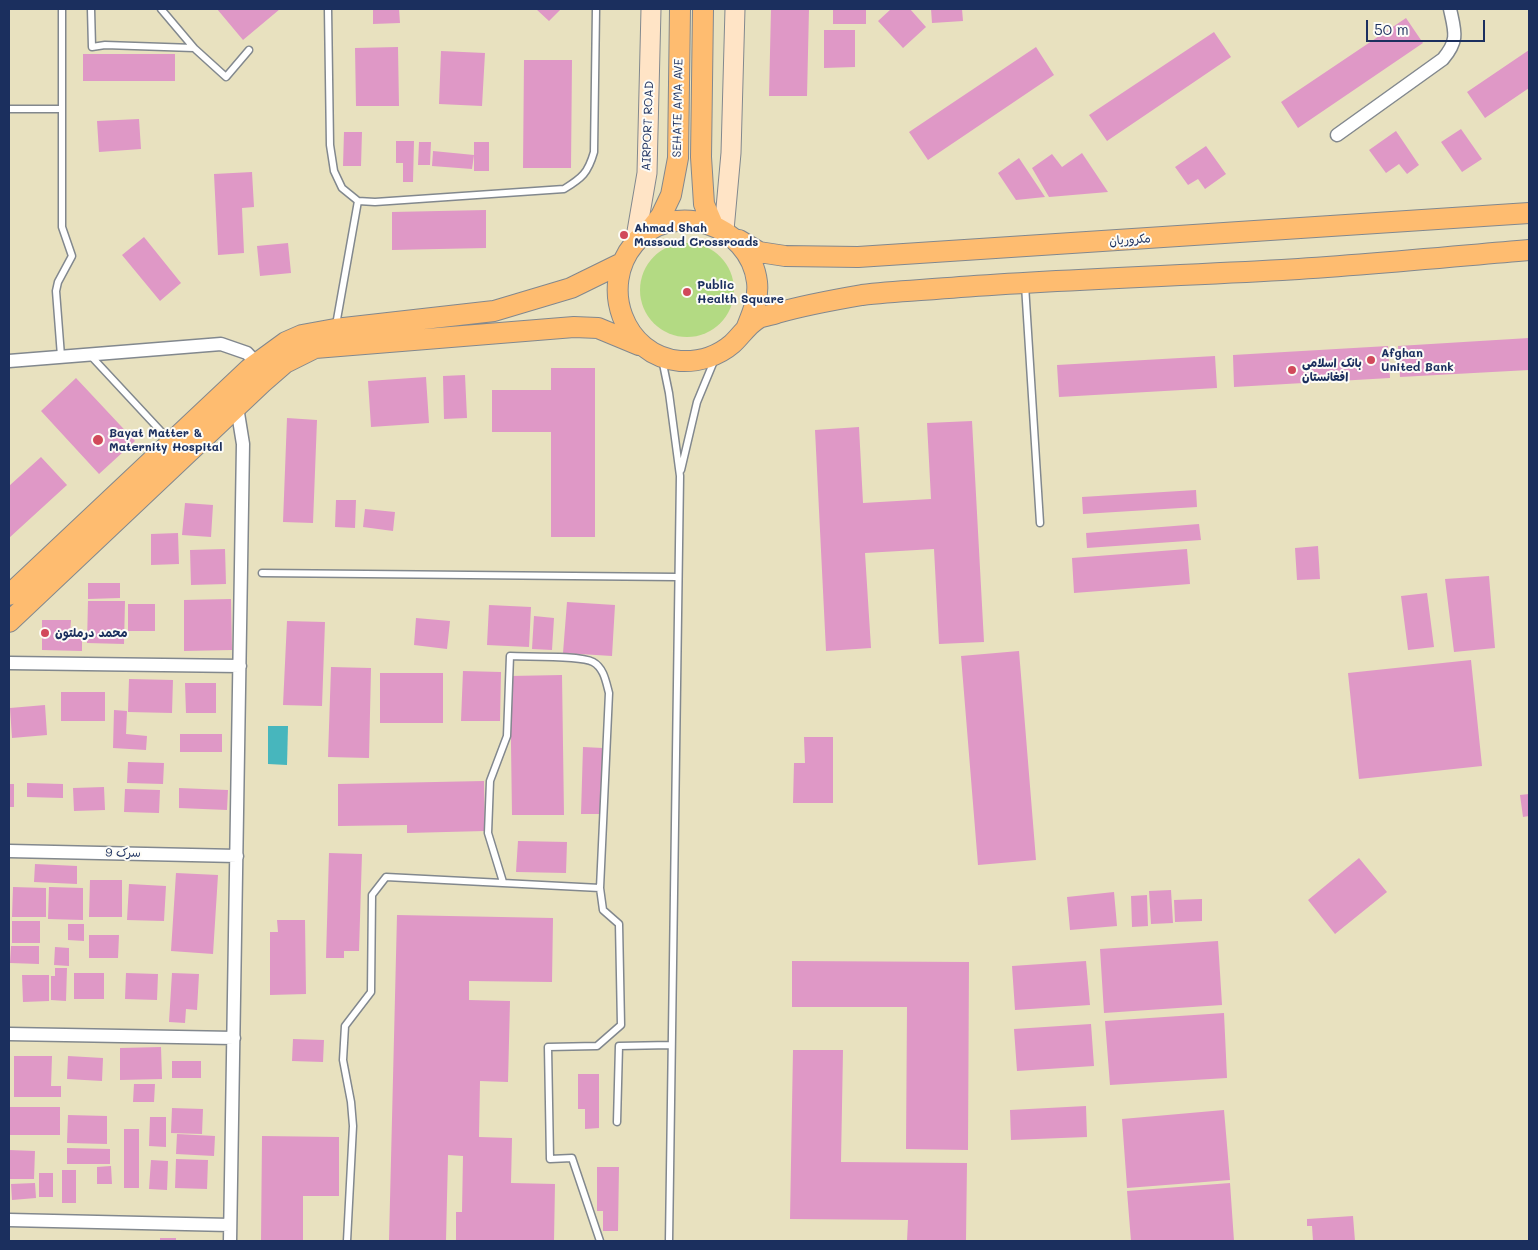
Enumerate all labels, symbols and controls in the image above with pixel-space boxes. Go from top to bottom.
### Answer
scale bar [1368,10,1487,42]
text: 50 m [1374,19,1409,39]
street label: SEHATE AMA AVE [670,58,686,158]
street label: AIRPORT ROAD [639,81,657,171]
place label: Ahmad Shah Massoud Crossroads [634,221,758,249]
marker: Ahmad Shah Massoud Crossroads [618,229,630,241]
street label: مکروریان [1109,231,1151,249]
place label: Public Health Square [697,278,784,306]
marker: Public Health Square [681,286,693,298]
place label: Afghan United Bank [1381,346,1454,374]
marker: Afghan United Bank [1365,354,1377,366]
place label: بانک اسلامی افغانستان [1302,356,1362,384]
marker: بانک اسلامی افغانستان [1286,364,1298,376]
place label: Bayat Matter & Maternity Hospital [109,426,222,454]
marker: Bayat Matter & Maternity Hospital [91,433,105,447]
place label: محمد درملتون [55,626,128,640]
marker: محمد درملتون [39,627,51,639]
street label: سرک 9 [105,845,141,861]

